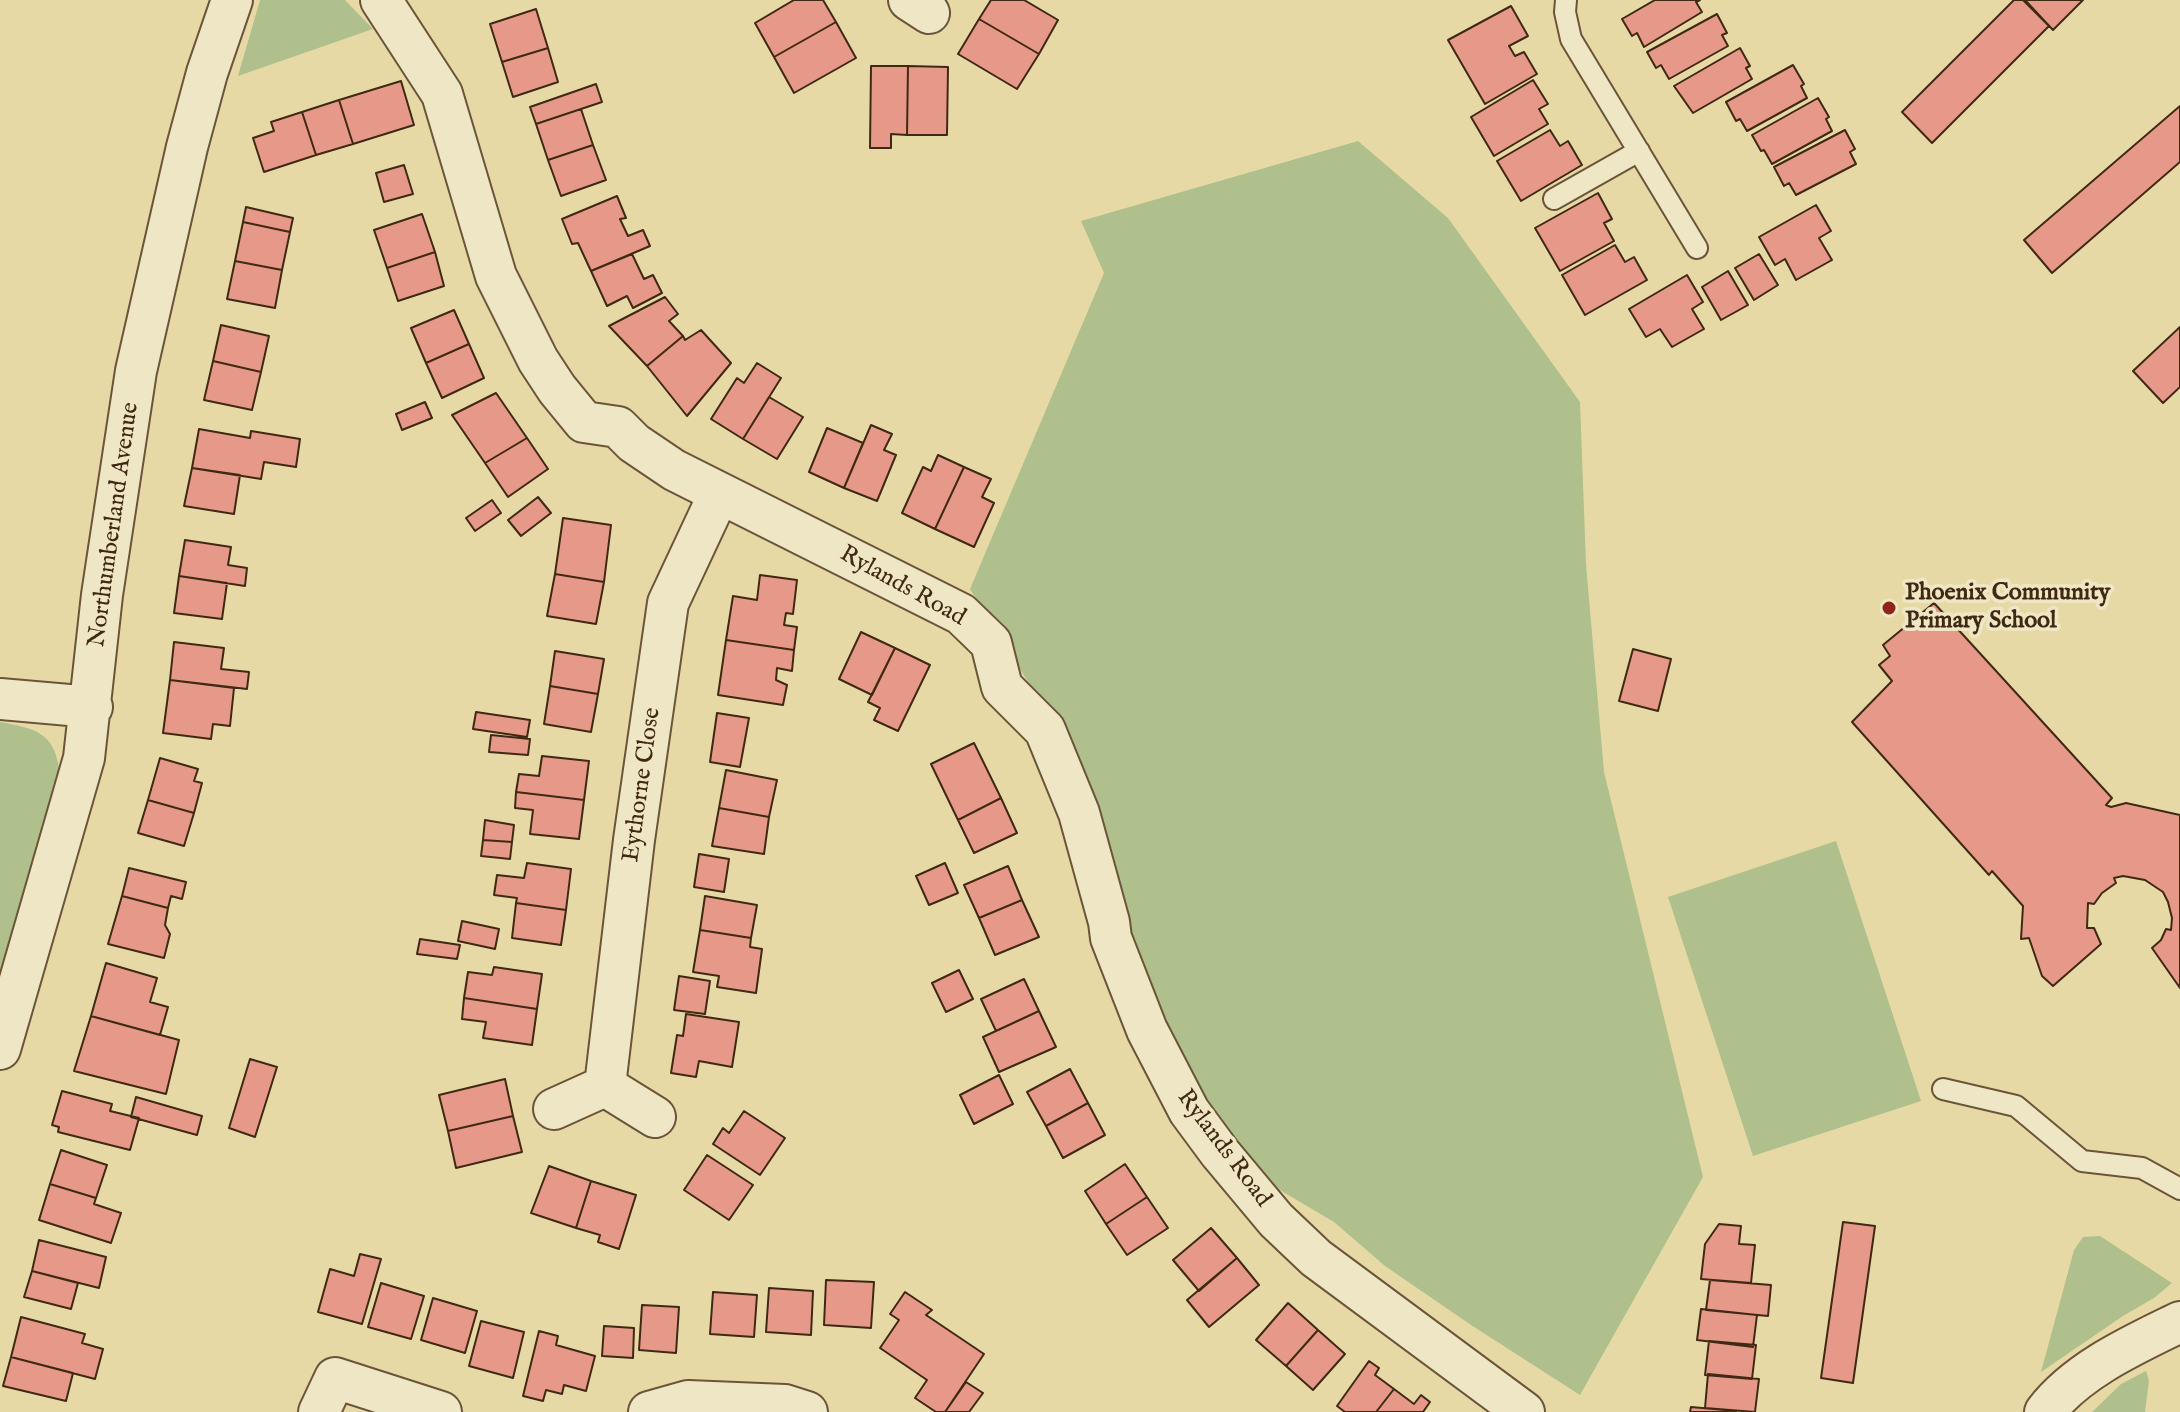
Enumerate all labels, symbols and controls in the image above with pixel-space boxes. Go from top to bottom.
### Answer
street label: Northumberland Avenue [84,401,146,649]
street label: Rylands Road [834,541,970,633]
place label: Phoenix Community Primary School [1905,580,2110,636]
marker: Phoenix Community Primary School [1880,599,1898,617]
street label: Eythorne Close [618,706,668,864]
street label: Rylands Road [1170,1085,1276,1213]

